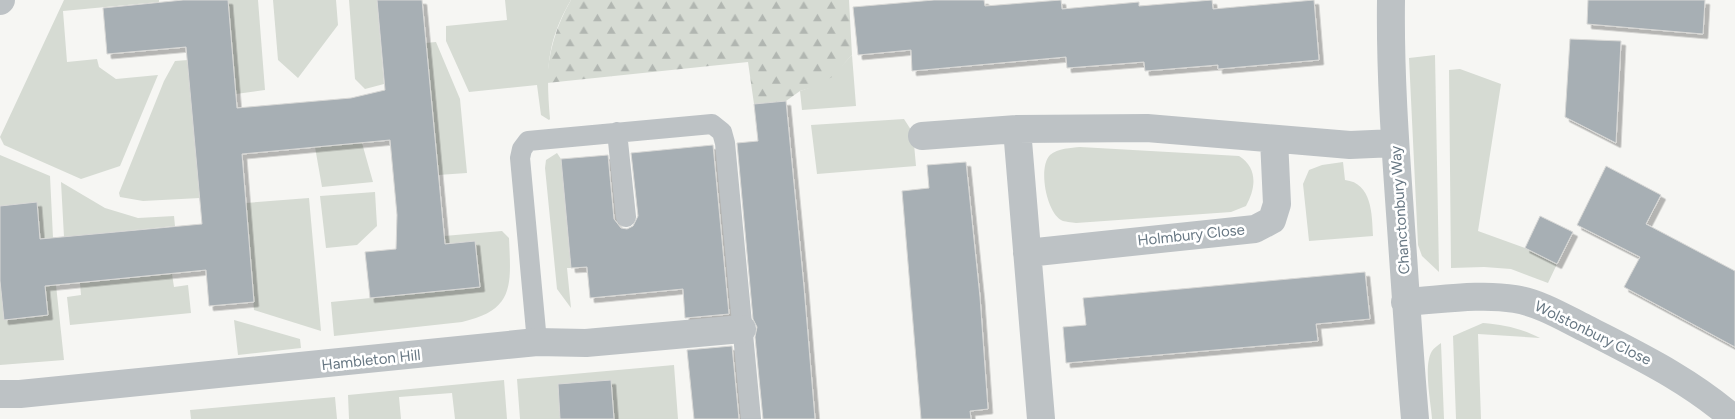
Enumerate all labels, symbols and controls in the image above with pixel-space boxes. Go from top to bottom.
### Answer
street label: Chanctonbury Way [1387,145,1413,275]
street label: Holmbury Close [1136,220,1246,250]
street label: Wolstonbury Close [1532,297,1654,369]
street label: Hambleton Hill [320,346,422,374]

